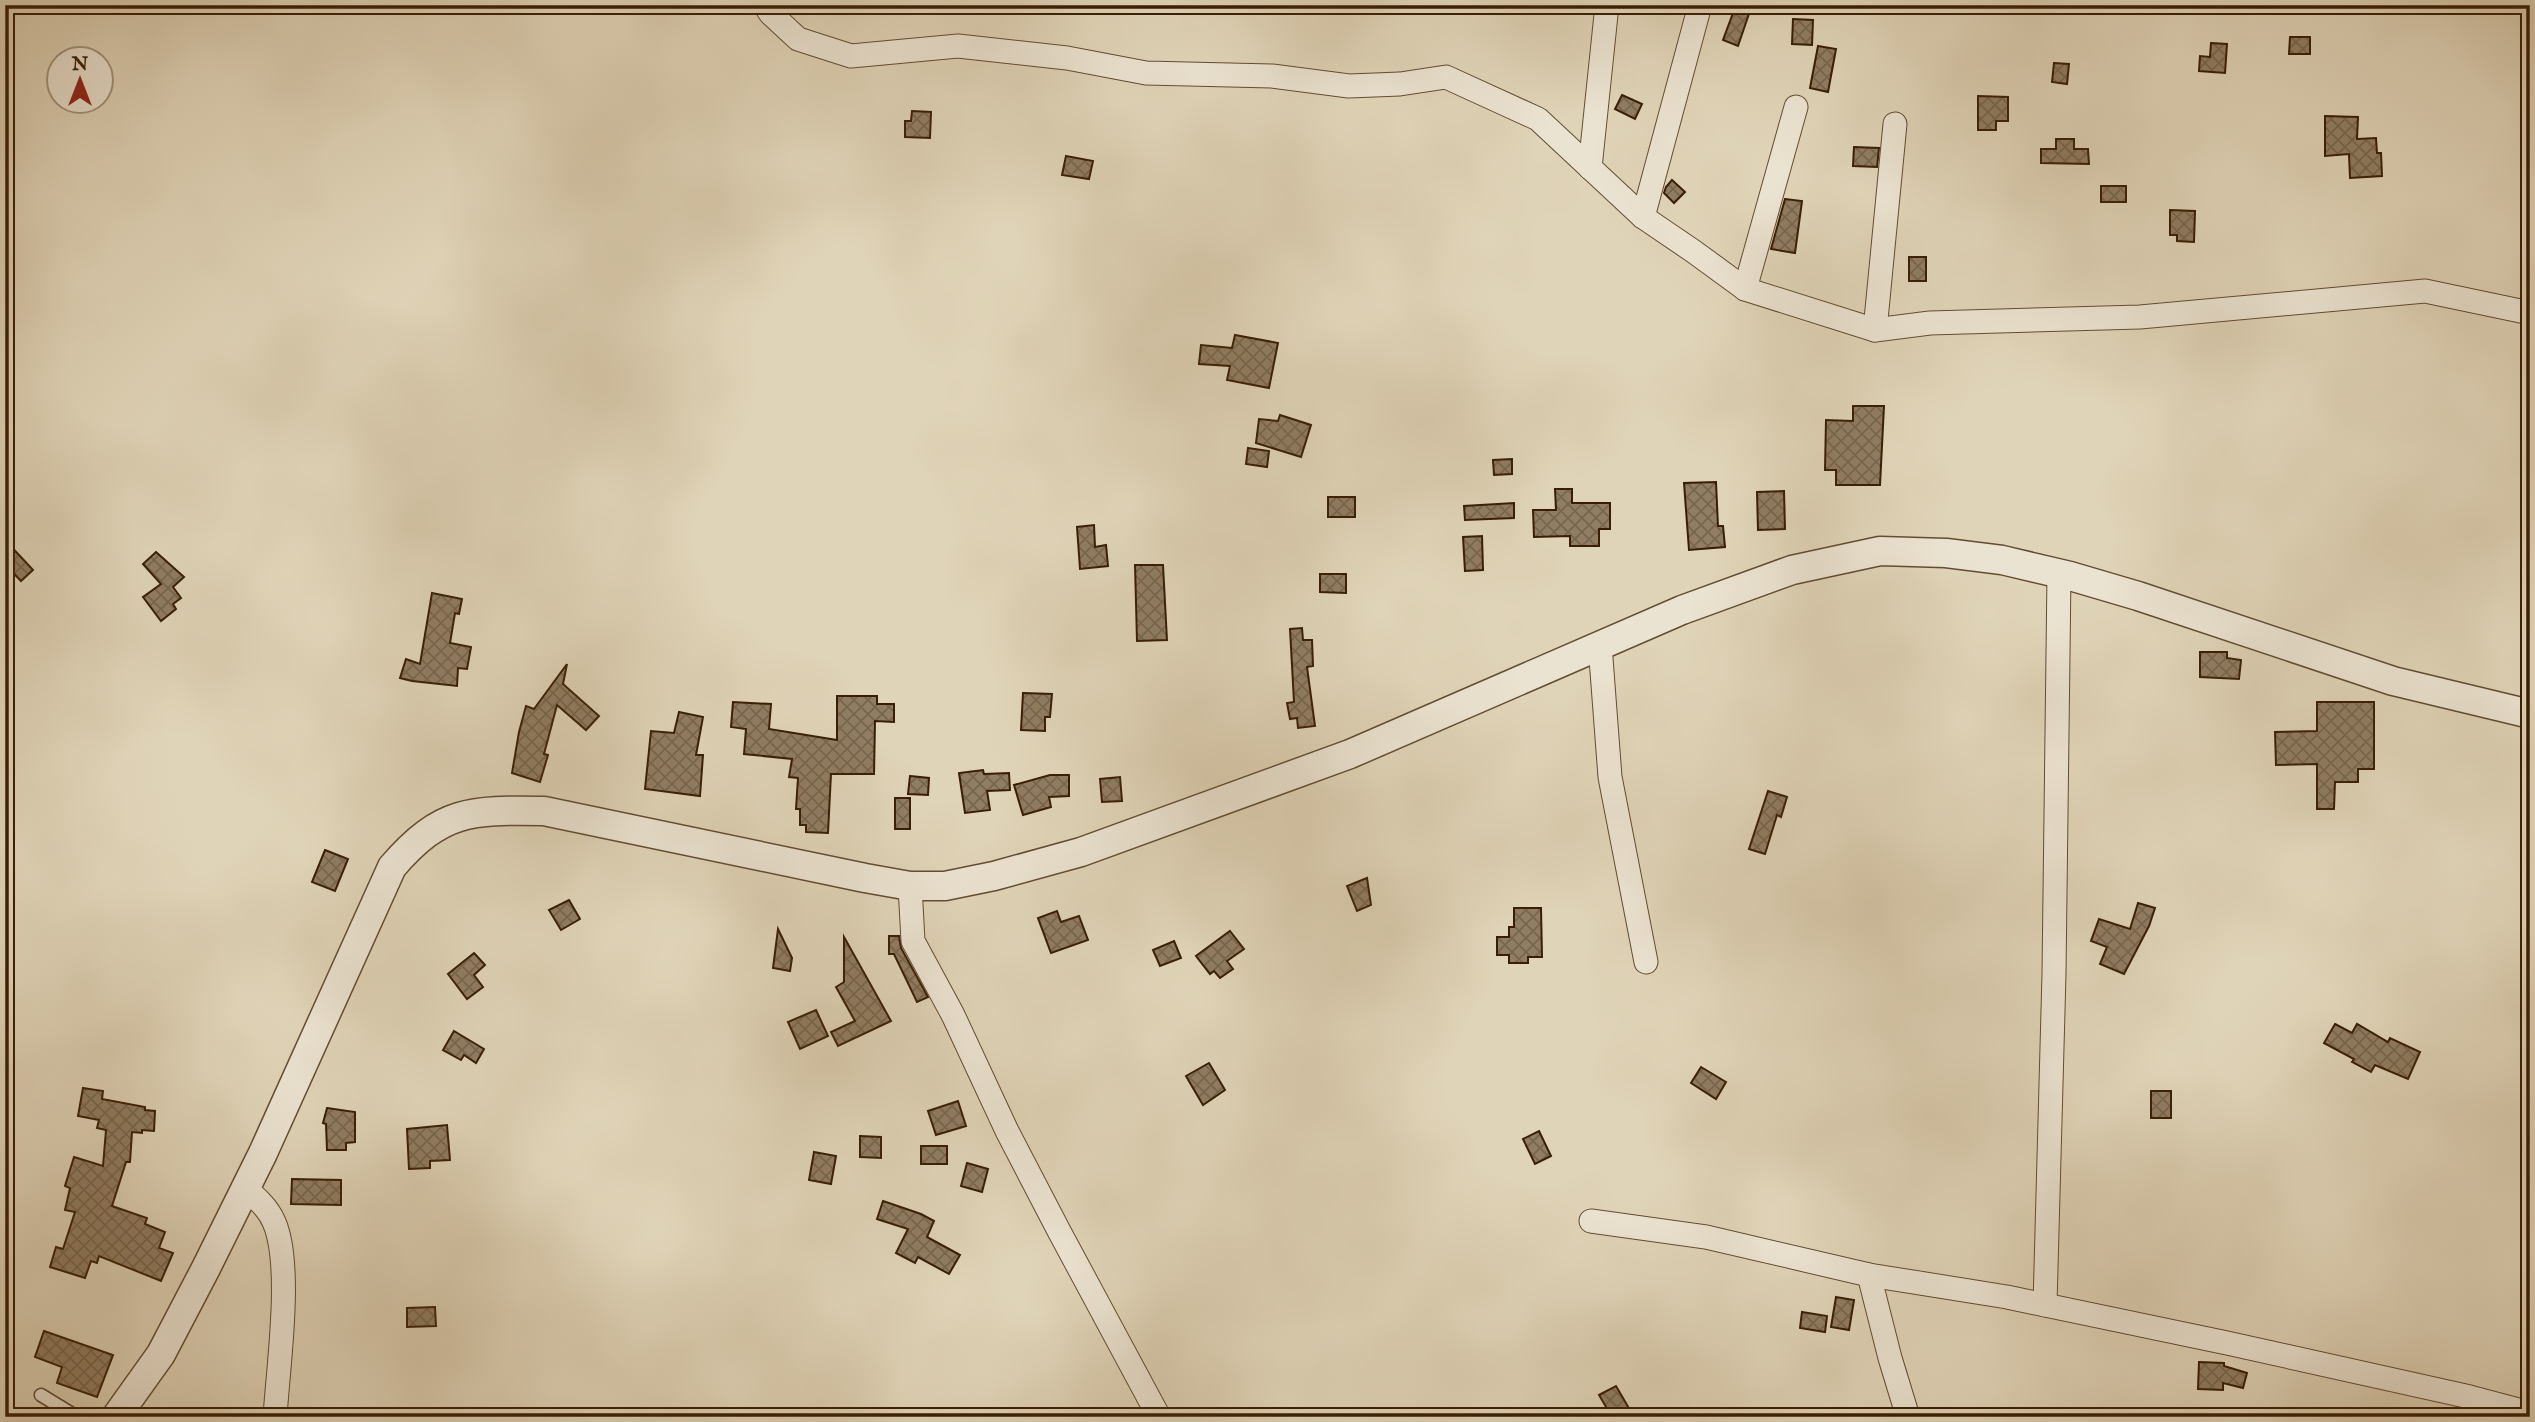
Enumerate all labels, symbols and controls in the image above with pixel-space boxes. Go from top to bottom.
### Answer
north arrow [46,46,116,116]
text: N [71,53,89,77]

